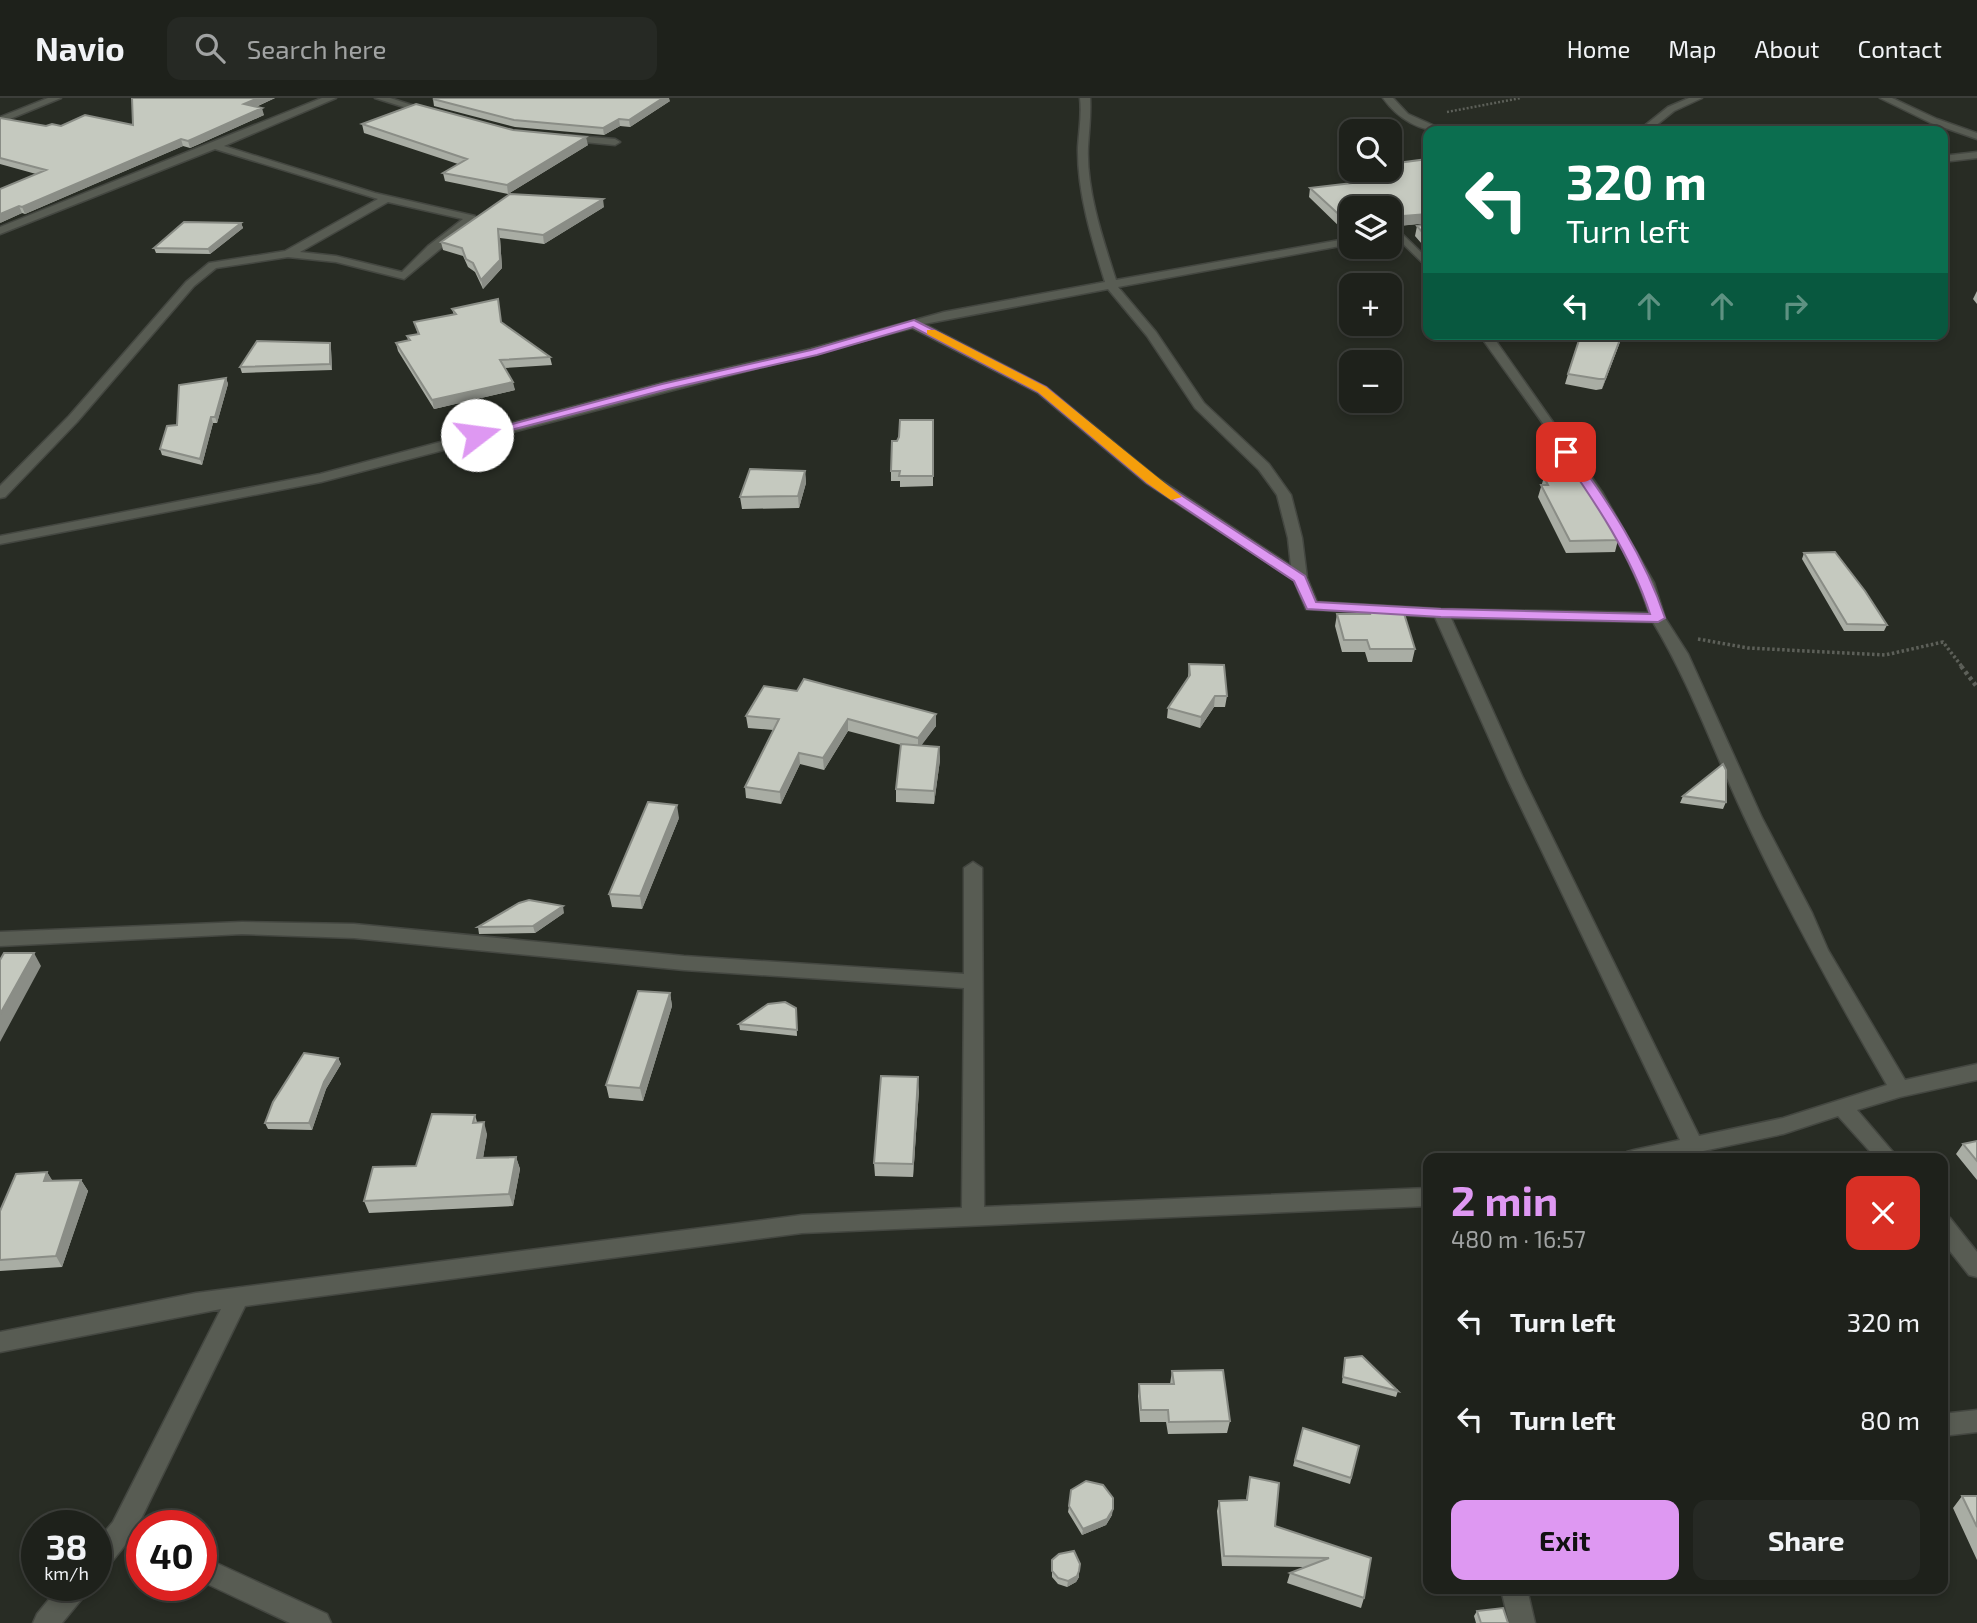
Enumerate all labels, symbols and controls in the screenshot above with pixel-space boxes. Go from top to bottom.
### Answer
search box [167,17,657,80]
text: Navio [35,28,125,68]
icon: search [191,29,229,67]
text: Search here [247,33,386,64]
text: Home [1567,34,1630,63]
text: Map [1668,34,1716,63]
text: About [1754,34,1820,63]
text: Contact [1858,34,1942,63]
map controls [1339,119,1402,413]
button: search [1339,119,1402,182]
text: 320 m [1566,151,1707,210]
icon: left [1451,154,1542,245]
button: layers [1339,196,1402,259]
text: Turn left [1566,211,1690,249]
button: + [1339,273,1402,336]
icon: left [1557,287,1595,325]
icon: ahead [1630,287,1668,325]
icon: ahead [1703,287,1741,325]
icon: right [1776,287,1814,325]
button: − [1339,350,1402,413]
position arrow [440,398,514,472]
pin [1536,422,1596,482]
icon: arrive [1547,433,1585,471]
text: 2 min [1451,1174,1558,1224]
button: close [1846,1176,1920,1250]
text: 480 m · 16:57 [1451,1225,1586,1253]
icon: left [1451,1302,1489,1340]
text: Turn left [1510,1306,1616,1337]
text: 320 m [1847,1306,1920,1337]
icon: left [1451,1400,1489,1438]
text: Turn left [1510,1404,1616,1435]
text: 80 m [1860,1404,1920,1435]
button: Exit [1451,1500,1679,1580]
button: Share [1693,1500,1920,1580]
speed limit sign: 40 [126,1510,217,1601]
text: 38 [46,1525,87,1567]
text: km/h [44,1562,89,1584]

